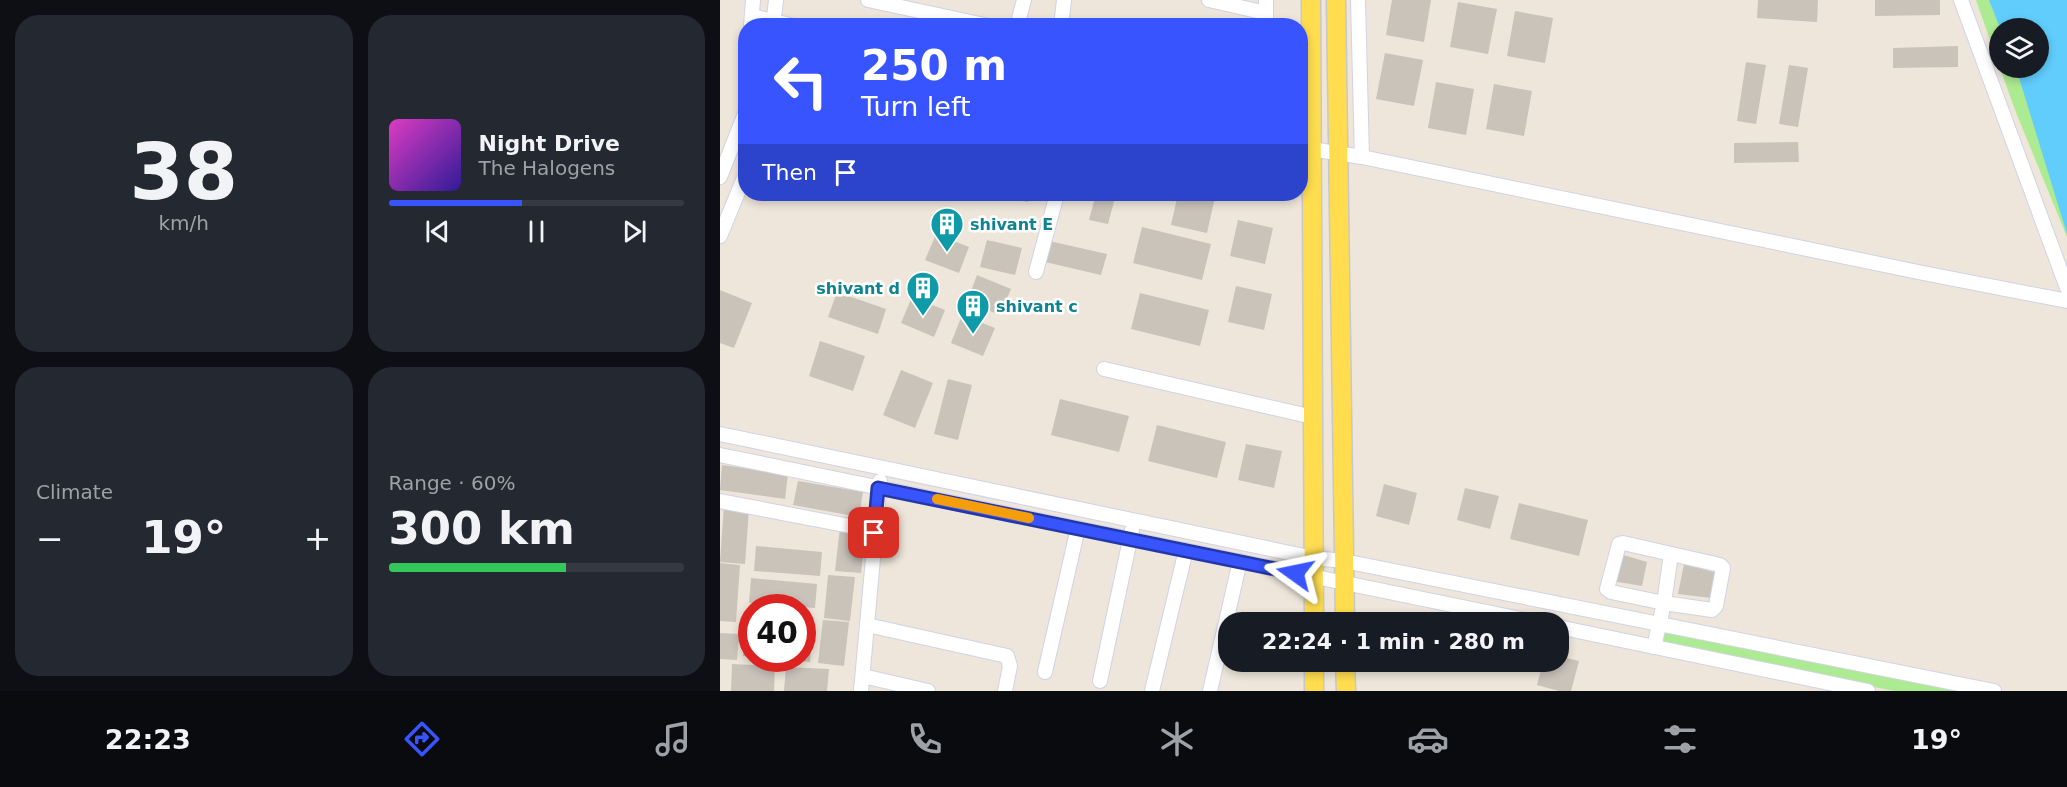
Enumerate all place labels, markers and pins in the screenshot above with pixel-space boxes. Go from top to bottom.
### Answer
building icon: shivant E [929,206,965,253]
place label: shivant E [970,215,1053,234]
building icon: shivant d [905,270,941,317]
place label: shivant d [816,279,900,298]
building icon: shivant c [955,288,991,335]
place label: shivant c [996,297,1078,316]
pin [848,507,899,558]

